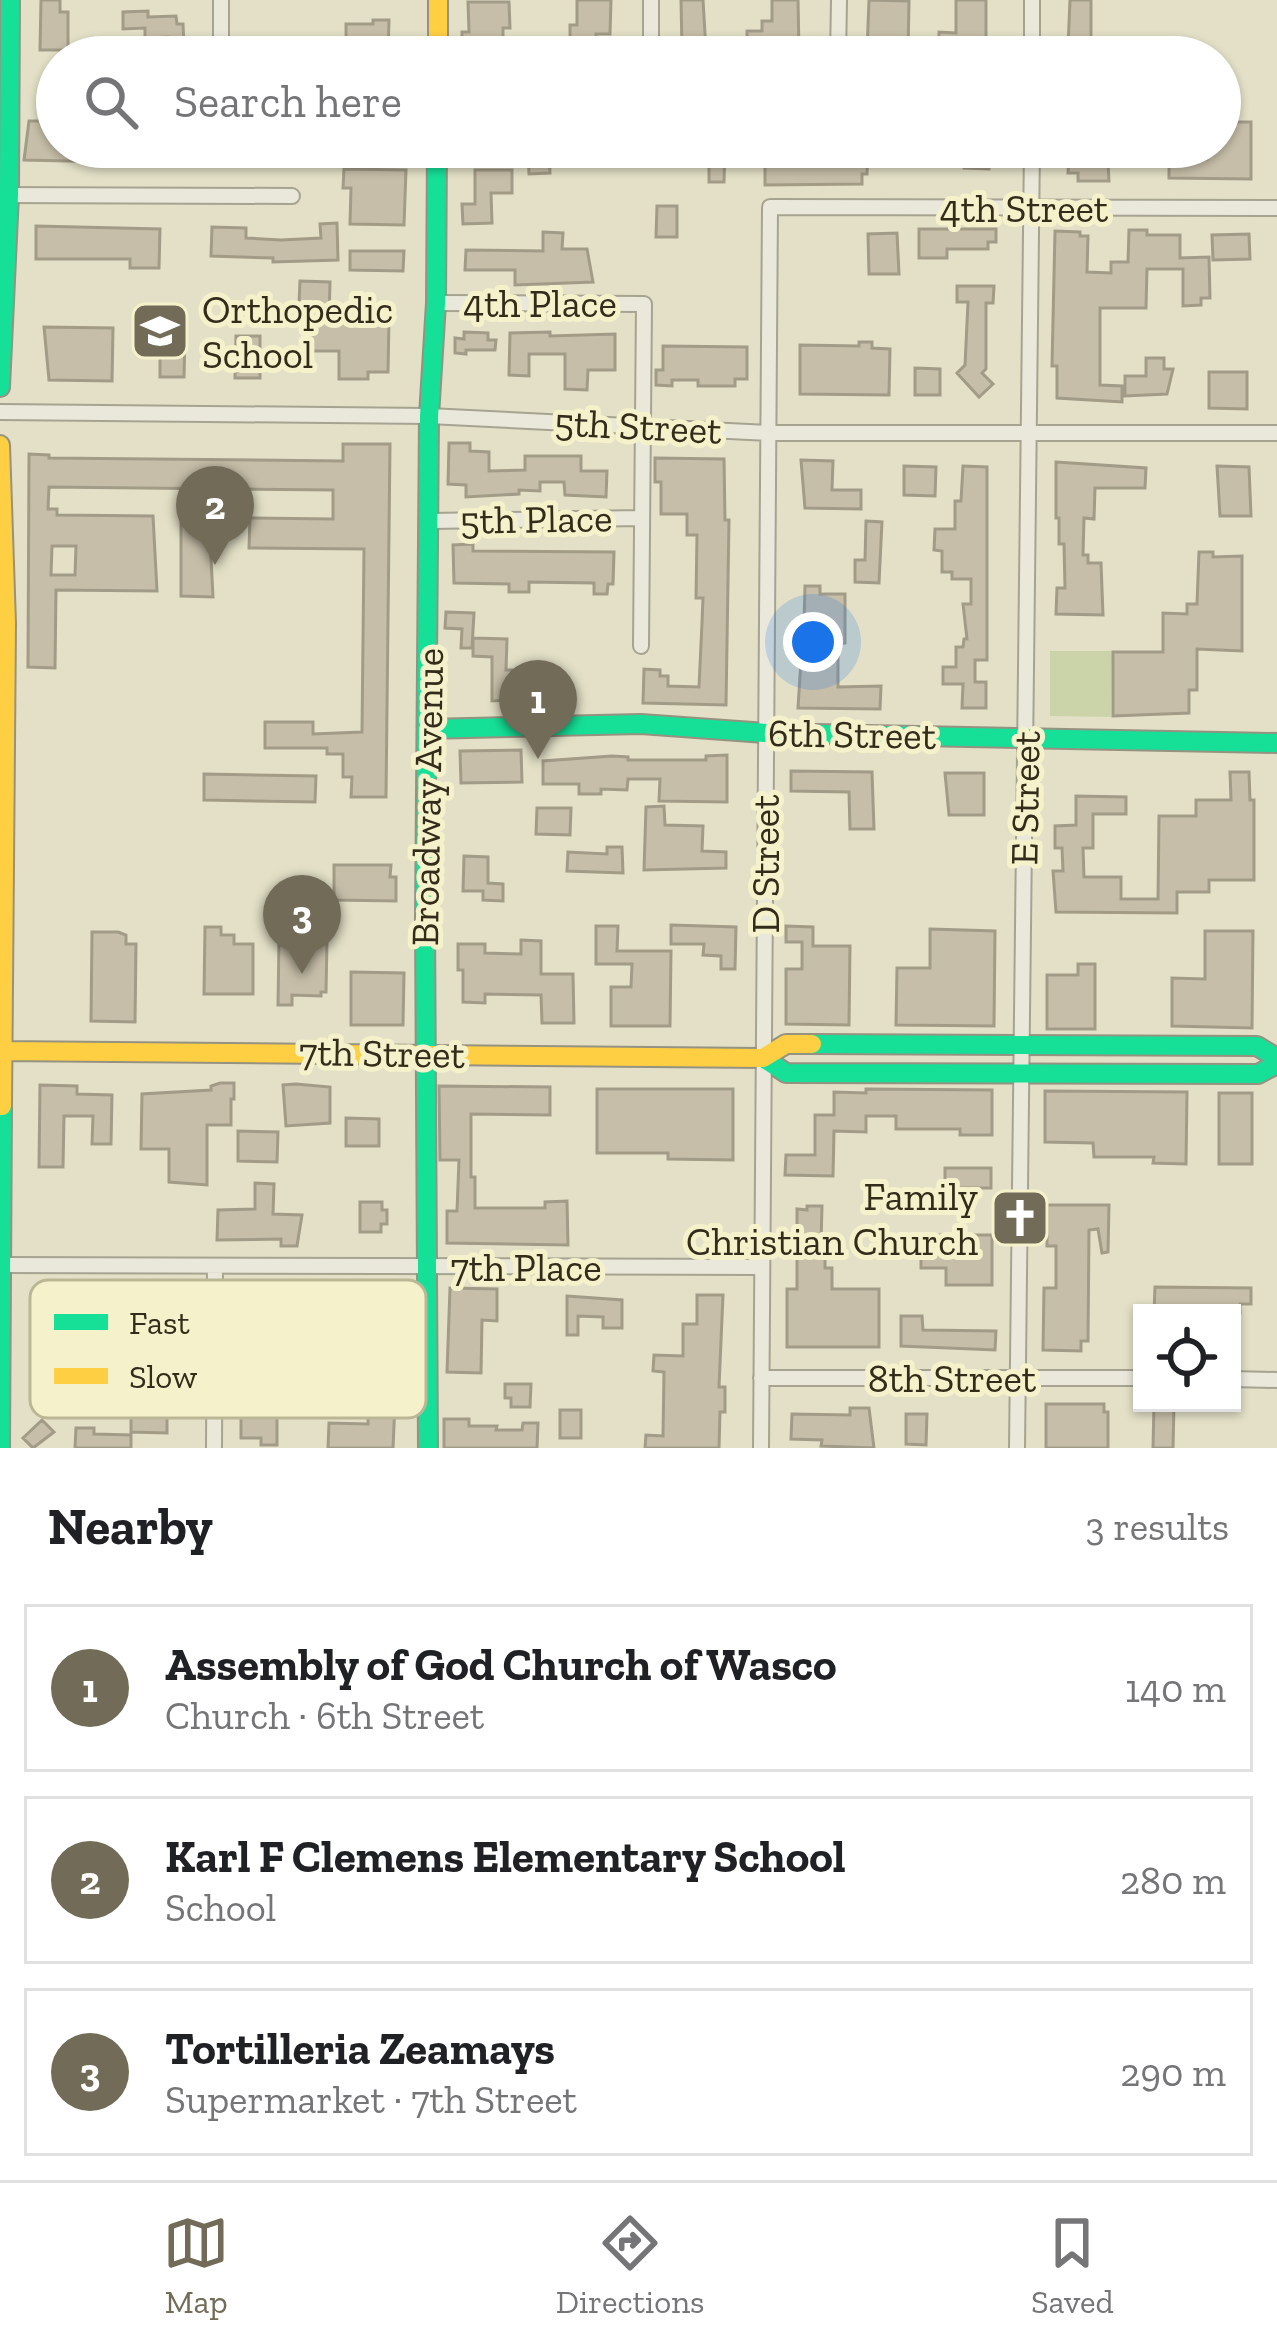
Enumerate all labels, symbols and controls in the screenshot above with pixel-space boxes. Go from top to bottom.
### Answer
search box [36,36,1241,168]
icon: search [78,69,144,135]
text: Search here [174,75,402,129]
street label: 4th Street [940,185,1109,232]
street label: 4th Place [463,280,617,327]
place label: Orthopedic School [202,286,393,378]
school or university icon: Orthopedic School [129,300,191,362]
street label: 5th Street [553,398,723,454]
pin: 2 [176,466,254,565]
street label: 5th Place [459,494,613,544]
your location [783,612,843,672]
street label: Broadway Avenue [401,648,453,946]
pin: 1 [499,660,577,759]
street label: 6th Street [767,709,937,759]
street label: E Street [1000,730,1050,866]
street label: D Street [742,794,789,934]
pin: 3 [263,875,341,974]
street label: 7th Street [299,1028,466,1078]
place label: Family Christian Church [686,1173,978,1265]
church icon: Family Christian Church [989,1187,1051,1249]
street label: 7th Place [450,1244,602,1291]
legend [30,1280,426,1418]
text: Fast [129,1303,190,1342]
map controls [1133,1304,1241,1412]
button: locate [1133,1304,1241,1412]
street label: 8th Street [868,1355,1037,1402]
text: Slow [129,1357,197,1396]
text: Nearby [48,1496,213,1557]
text: 3 results [1085,1503,1229,1550]
text: Assembly of God Church of Wasco [165,1638,837,1692]
text: 1 [82,1665,98,1712]
text: 140 m [1125,1665,1226,1712]
text: Church · 6th Street [165,1692,484,1739]
text: Karl F Clemens Elementary School [165,1830,846,1884]
text: 2 [80,1857,100,1904]
text: 280 m [1120,1857,1226,1904]
text: School [165,1884,276,1931]
text: Tortilleria Zeamays [165,2022,555,2076]
text: 3 [80,2049,100,2096]
text: 290 m [1120,2049,1226,2096]
text: Supermarket · 7th Street [165,2076,577,2123]
tab: Map [163,2210,229,2321]
tab: Directions [556,2210,705,2321]
tab: Saved [1031,2210,1114,2321]

